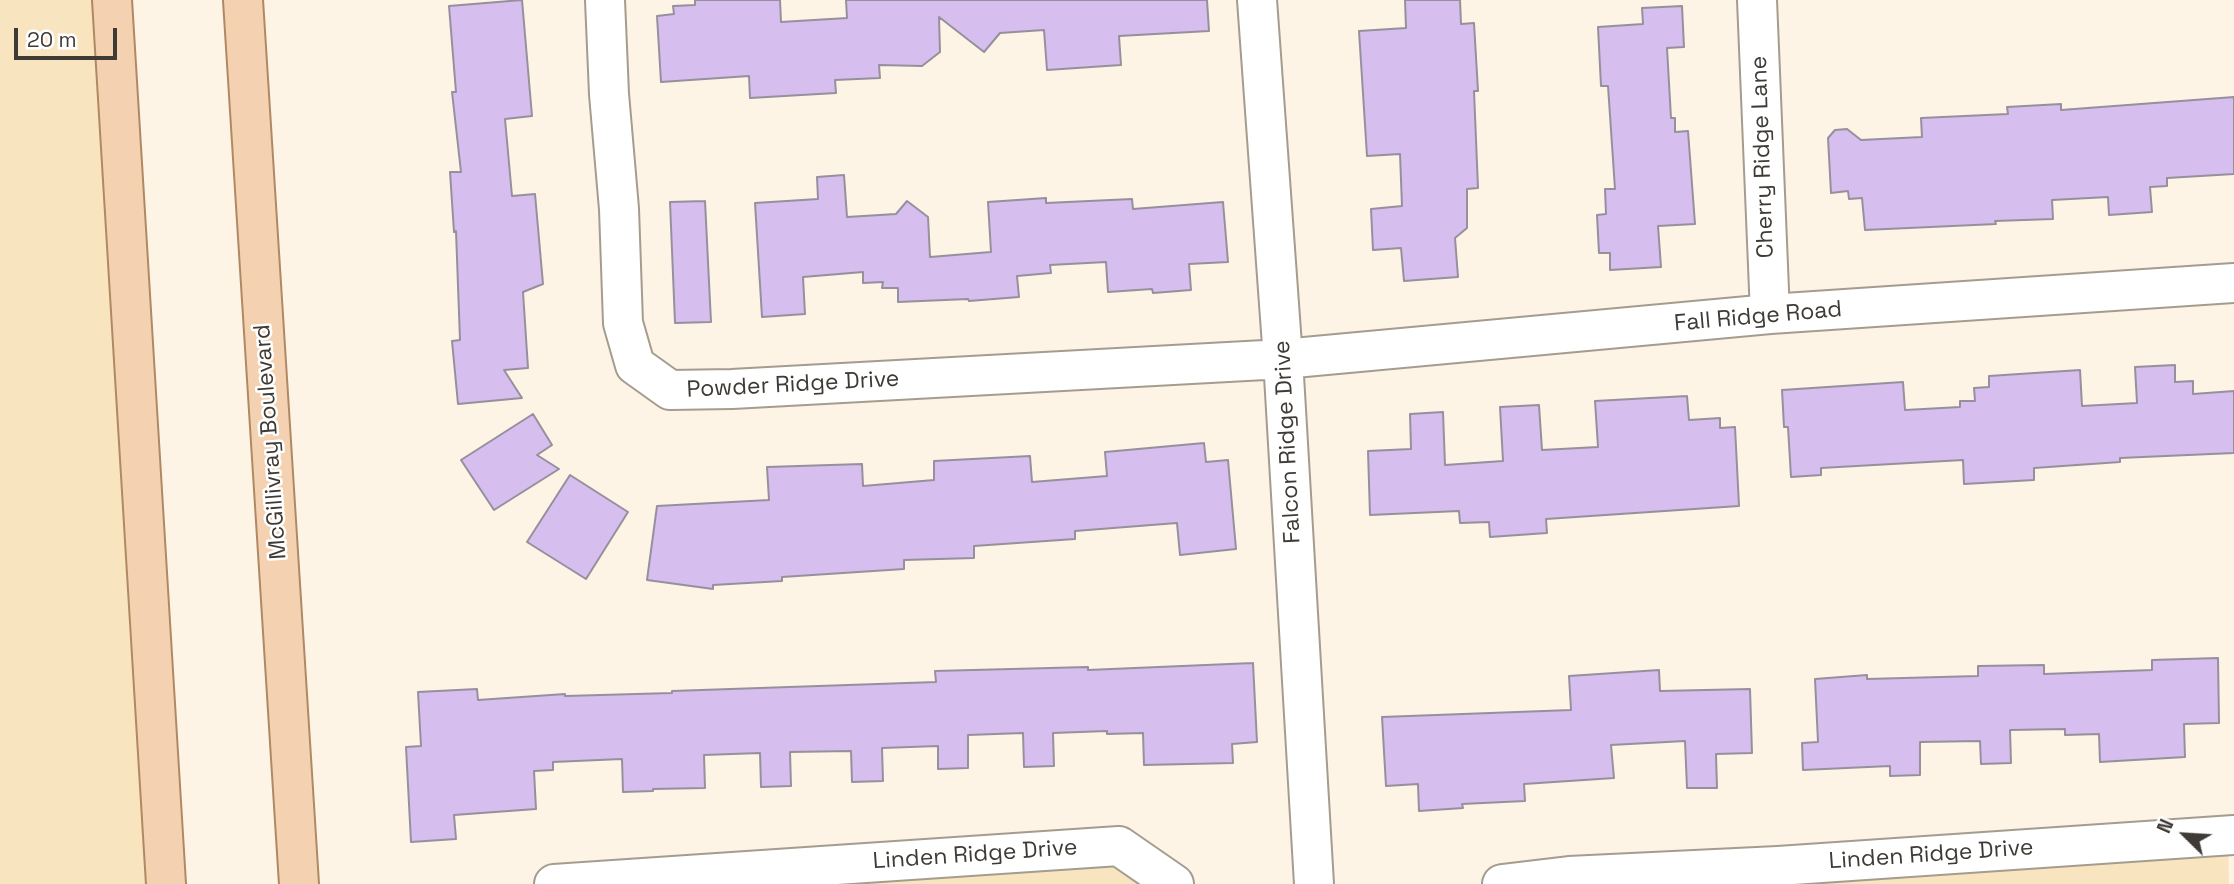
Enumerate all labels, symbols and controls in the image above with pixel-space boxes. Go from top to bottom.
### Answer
scale bar [18,14,121,58]
text: 20 m [27,26,77,53]
street label: Cherry Ridge Lane [1746,55,1780,259]
street label: Fall Ridge Road [1673,296,1843,338]
street label: McGillivray Boulevard [249,324,293,560]
street label: Falcon Ridge Drive [1269,340,1307,544]
street label: Powder Ridge Drive [686,366,900,404]
north arrow [2150,800,2220,870]
text: N [2151,815,2179,837]
street label: Linden Ridge Drive [872,834,1078,876]
street label: Linden Ridge Drive [1828,834,2034,876]

